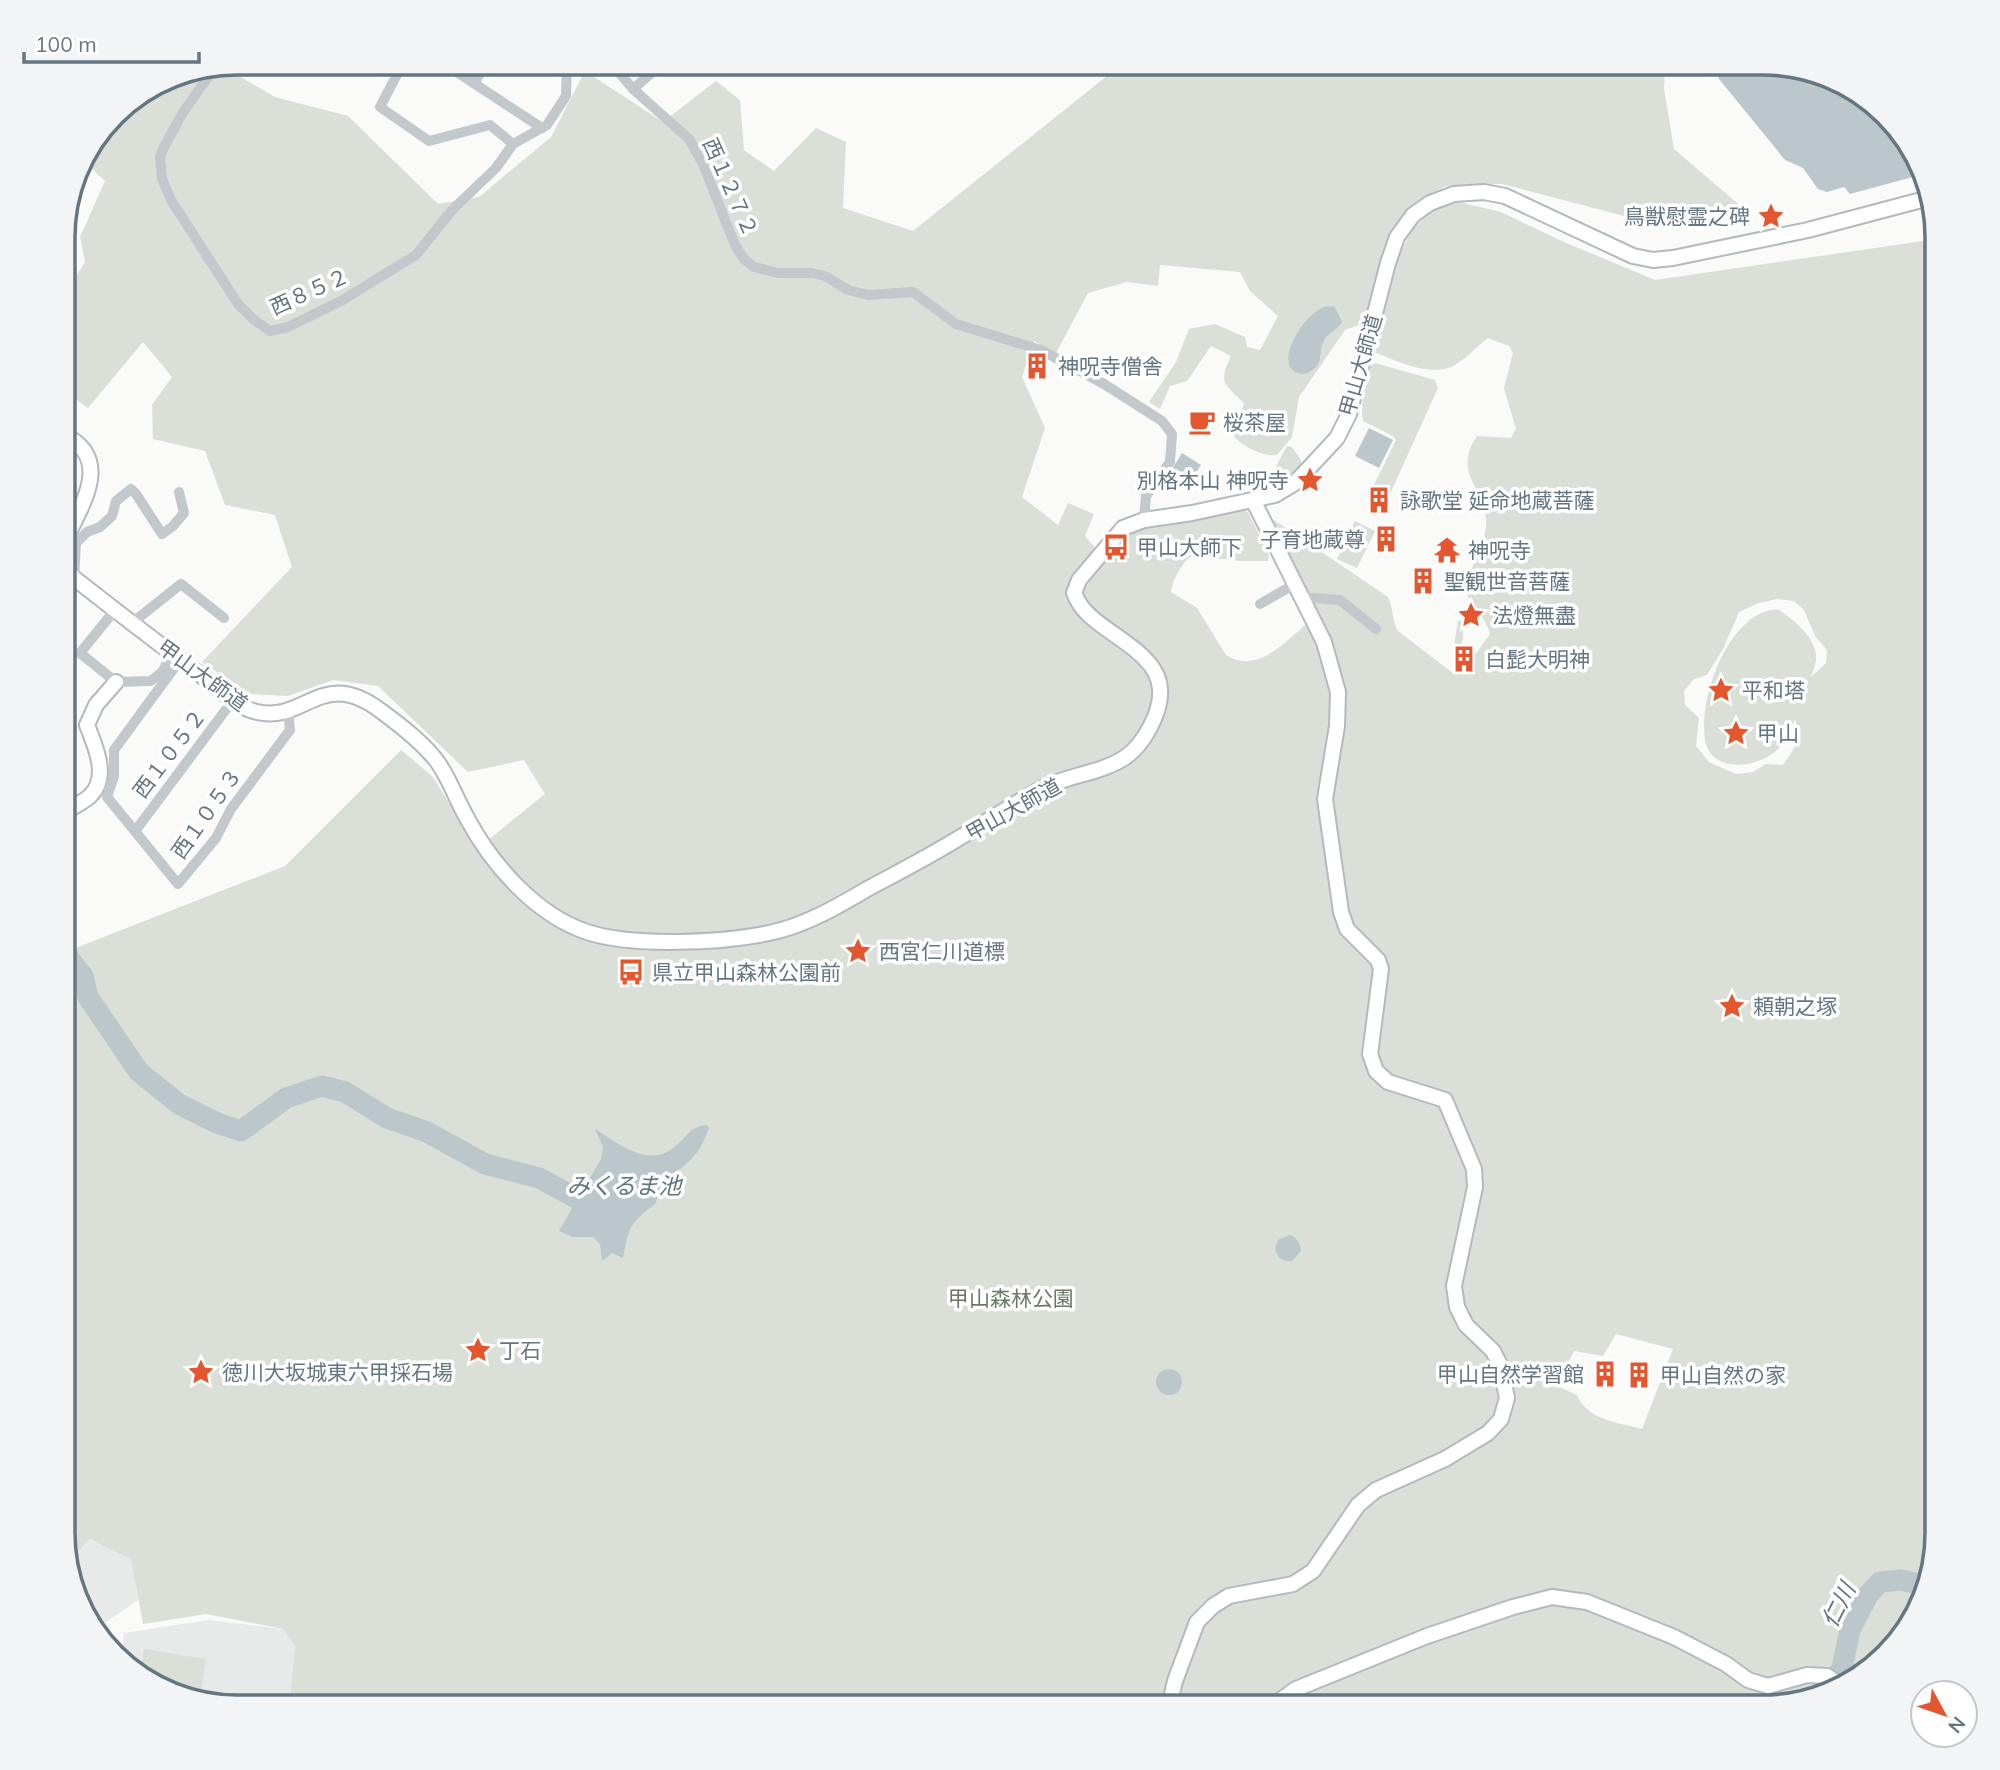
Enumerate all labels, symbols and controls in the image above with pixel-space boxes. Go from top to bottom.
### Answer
scale bar [24,21,200,65]
text: 100 m [35,31,97,57]
street label: 西１２７２ [698,134,764,240]
place icon: 鳥獣慰霊之碑 [1756,201,1786,231]
place label: 鳥獣慰霊之碑 [1624,203,1750,229]
street label: 西８５２ [265,262,353,320]
street label: 甲山大師道 [1333,311,1387,419]
building icon: 神呪寺僧舎 [1022,351,1052,381]
place label: 神呪寺僧舎 [1058,353,1163,379]
cafe icon: 桜茶屋 [1187,407,1217,437]
place label: 桜茶屋 [1223,409,1286,435]
place icon: 別格本山 神呪寺 [1295,465,1325,495]
place label: 別格本山 神呪寺 [1137,467,1289,493]
building icon: 詠歌堂 延命地蔵菩薩 [1364,485,1394,515]
place label: 詠歌堂 延命地蔵菩薩 [1400,487,1594,513]
building icon: 子育地蔵尊 [1371,524,1401,554]
place label: 子育地蔵尊 [1260,526,1365,552]
bus stop icon: 甲山大師下 [1101,532,1131,562]
place label: 甲山大師下 [1137,534,1242,560]
temple icon: 神呪寺 [1432,535,1462,565]
place label: 神呪寺 [1468,537,1531,563]
building icon: 聖観世音菩薩 [1408,566,1438,596]
place label: 聖観世音菩薩 [1444,568,1570,594]
place icon: 法燈無盡 [1456,600,1486,630]
place label: 法燈無盡 [1492,602,1576,628]
street label: 甲山大師道 [153,634,253,716]
building icon: 白髭大明神 [1449,644,1479,674]
place label: 白髭大明神 [1485,646,1590,672]
place icon: 平和塔 [1706,675,1736,705]
place label: 平和塔 [1742,677,1805,703]
street label: 西１０５２ [127,703,211,803]
place icon: 甲山 [1721,718,1751,748]
place label: 甲山 [1757,720,1799,746]
street label: 西１０５３ [165,763,247,863]
street label: 甲山大師道 [961,772,1065,846]
place icon: 西宮仁川道標 [843,936,873,966]
place label: 西宮仁川道標 [879,938,1005,964]
bus stop icon: 県立甲山森林公園前 [616,957,646,987]
place label: 県立甲山森林公園前 [652,959,841,985]
place icon: 頼朝之塚 [1717,991,1747,1021]
place label: 頼朝之塚 [1753,993,1837,1019]
water label: みくるま池 [567,1171,683,1200]
park label: 甲山森林公園 [948,1285,1074,1311]
place icon: 丁石 [463,1335,493,1365]
place label: 丁石 [499,1337,541,1363]
place icon: 徳川大坂城東六甲採石場 [186,1357,216,1387]
place label: 徳川大坂城東六甲採石場 [222,1359,453,1385]
building icon: 甲山自然学習館 [1590,1359,1620,1389]
building icon: 甲山自然の家 [1624,1360,1654,1390]
place label: 甲山自然学習館 [1437,1361,1584,1387]
place label: 甲山自然の家 [1660,1362,1786,1388]
water label: 仁川 [1815,1575,1863,1632]
north arrow [1909,1679,1979,1749]
text: N [1943,1712,1971,1738]

